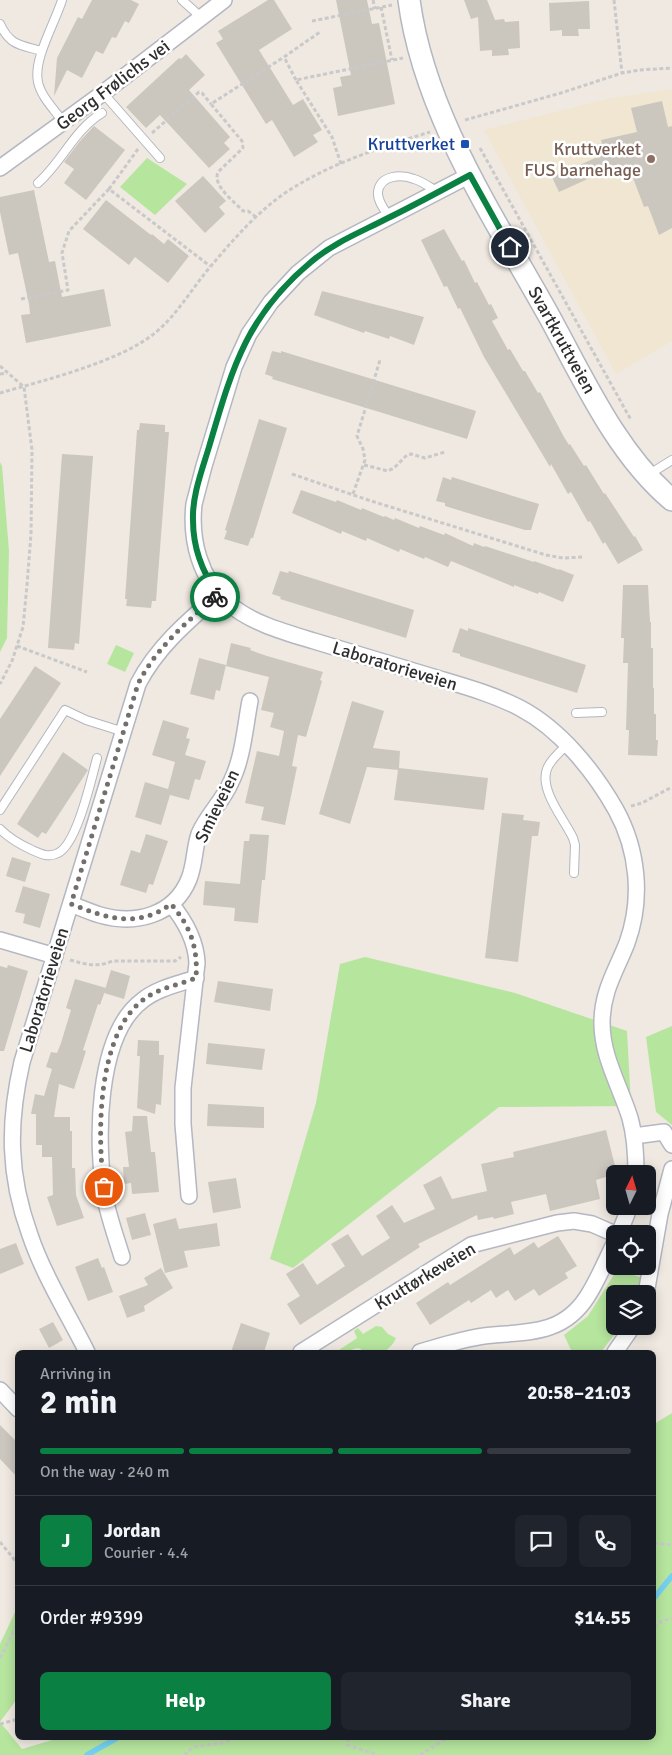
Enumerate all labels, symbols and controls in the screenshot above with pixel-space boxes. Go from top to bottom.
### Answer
street label: Georg Frølichs vei [52,35,174,135]
place label: Kruttverket [367,133,455,155]
marker: Kruttverket [459,138,471,150]
place label: Kruttverket FUS barnehage [524,138,641,181]
marker: Kruttverket FUS barnehage [645,153,657,165]
pin [489,226,531,268]
icon: home [496,233,524,261]
street label: Svartkruttveien [523,283,601,397]
courier [190,572,240,622]
icon: bike [201,583,229,611]
street label: Laboratorieveien [330,637,460,695]
street label: Smieveien [190,766,244,846]
street label: Laboratorieveien [15,925,73,1055]
north arrow [606,1165,656,1215]
map controls [606,1165,656,1335]
pin [83,1166,125,1208]
icon: bag [90,1173,118,1201]
button: locate [606,1225,656,1275]
street label: Kruttørkeveien [371,1237,479,1315]
button: layers [606,1285,656,1335]
text: Arriving in [40,1364,111,1384]
text: 20:58–21:03 [527,1381,631,1405]
text: 2 min [40,1383,117,1422]
text: On the way · 240 m [40,1462,170,1482]
button: chat [515,1515,567,1567]
button: phone [579,1515,631,1567]
text: Jordan [104,1519,161,1543]
text: J [62,1529,70,1553]
text: Courier · 4.4 [104,1543,188,1563]
text: Order #9399 [40,1606,143,1630]
text: $14.55 [574,1606,631,1630]
button: Help [40,1672,331,1730]
button: Share [341,1672,631,1730]

